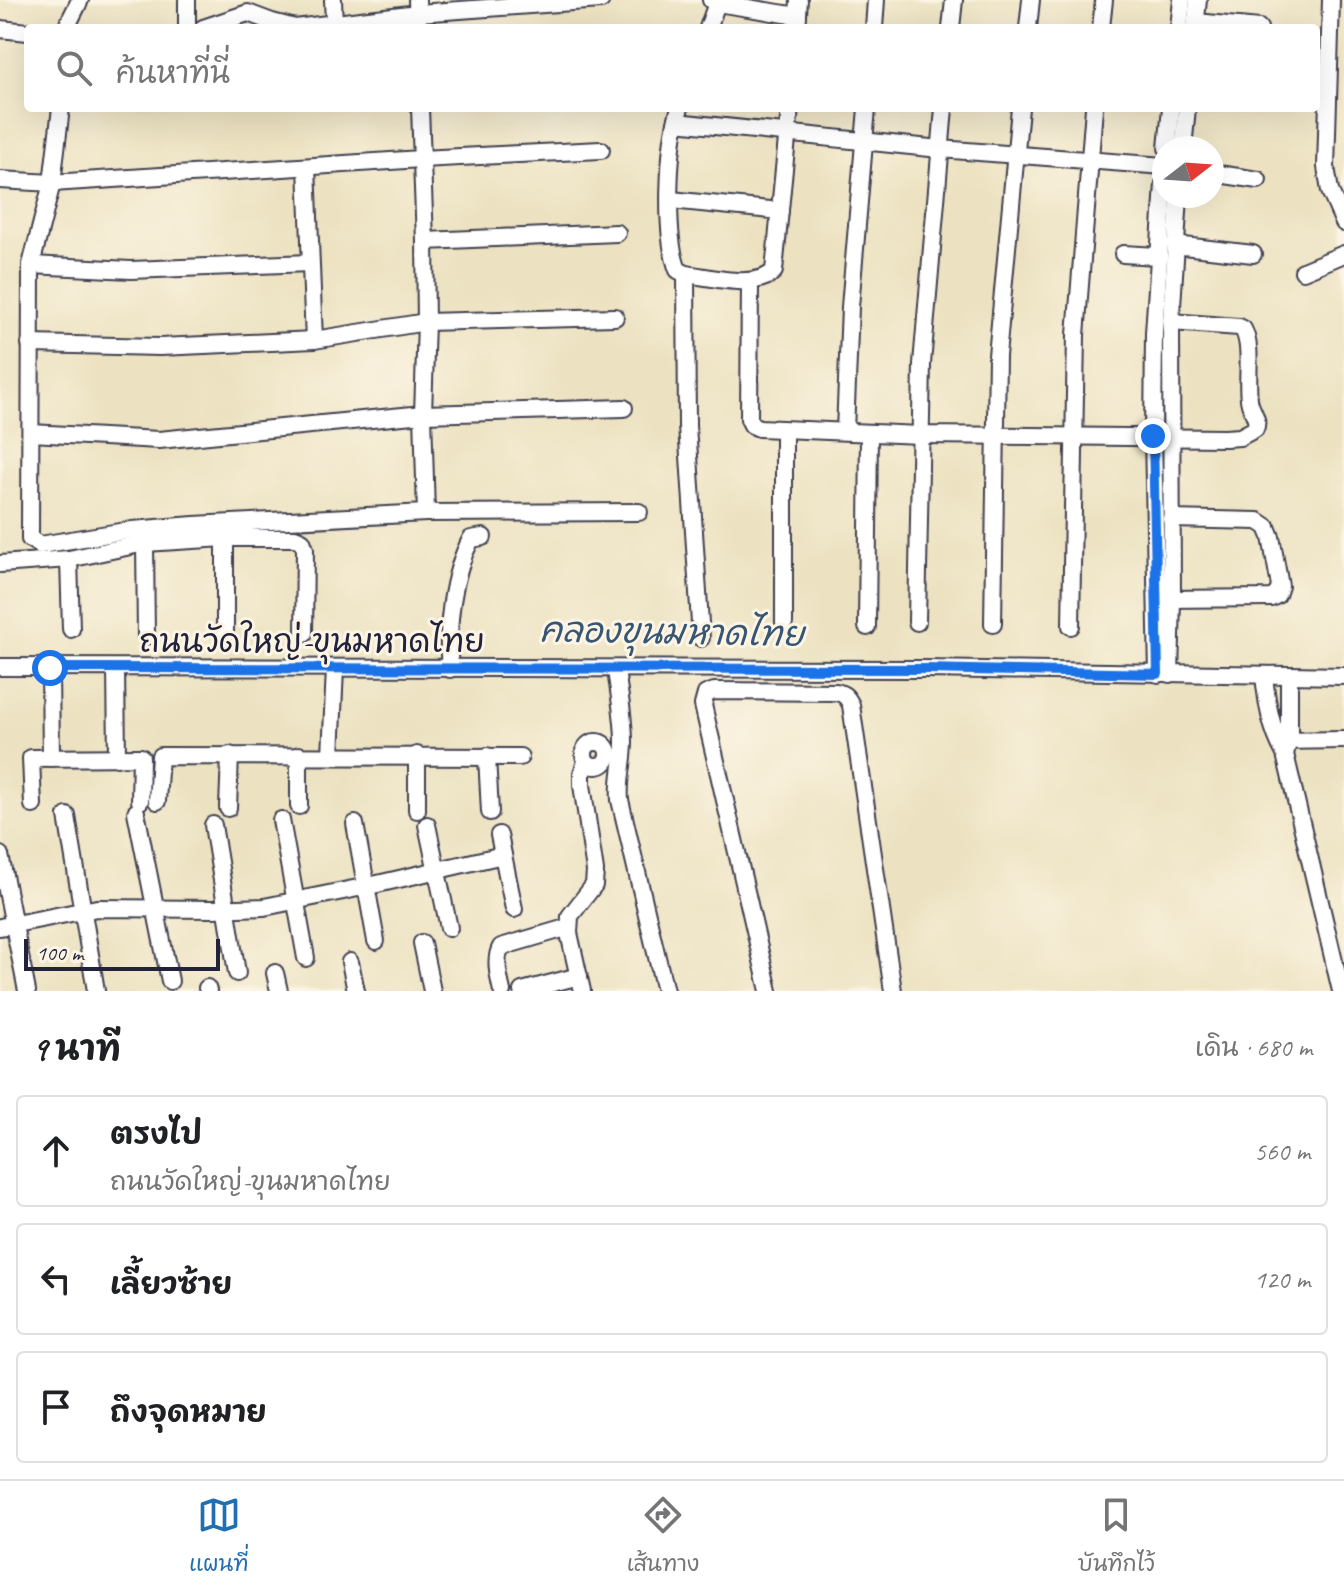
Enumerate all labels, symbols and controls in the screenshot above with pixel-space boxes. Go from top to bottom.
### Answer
search box [24,24,1320,112]
icon: search [52,46,96,90]
text: ค้นหาที่นี่ [116,54,230,92]
north arrow [1152,136,1224,208]
route end [1135,418,1171,454]
water label: คลองขุนมหาดไทย [540,607,808,660]
street label: ถนนวัดใหญ่-ขุนมหาดไทย [139,620,485,665]
route start [32,650,68,686]
scale bar [24,935,220,971]
text: 100 m [36,939,83,967]
text: 9 นาที [32,1027,121,1070]
text: เดิน · 680 m [1195,1031,1312,1064]
text: ตรงไป [110,1115,202,1153]
icon: ahead [34,1129,78,1173]
text: 560 m [1254,1135,1310,1168]
text: ถนนวัดใหญ่-ขุนมหาดไทย [110,1165,391,1198]
icon: left [34,1257,78,1301]
text: 120 m [1254,1263,1310,1296]
text: เลี้ยวซ้าย [110,1265,232,1303]
icon: arrive [34,1385,78,1429]
text: ถึงจุดหมาย [110,1393,267,1431]
tab: แผนที่ [189,1493,248,1579]
tab: เส้นทาง [627,1493,699,1579]
tab: บันทึกไว้ [1078,1493,1155,1579]

